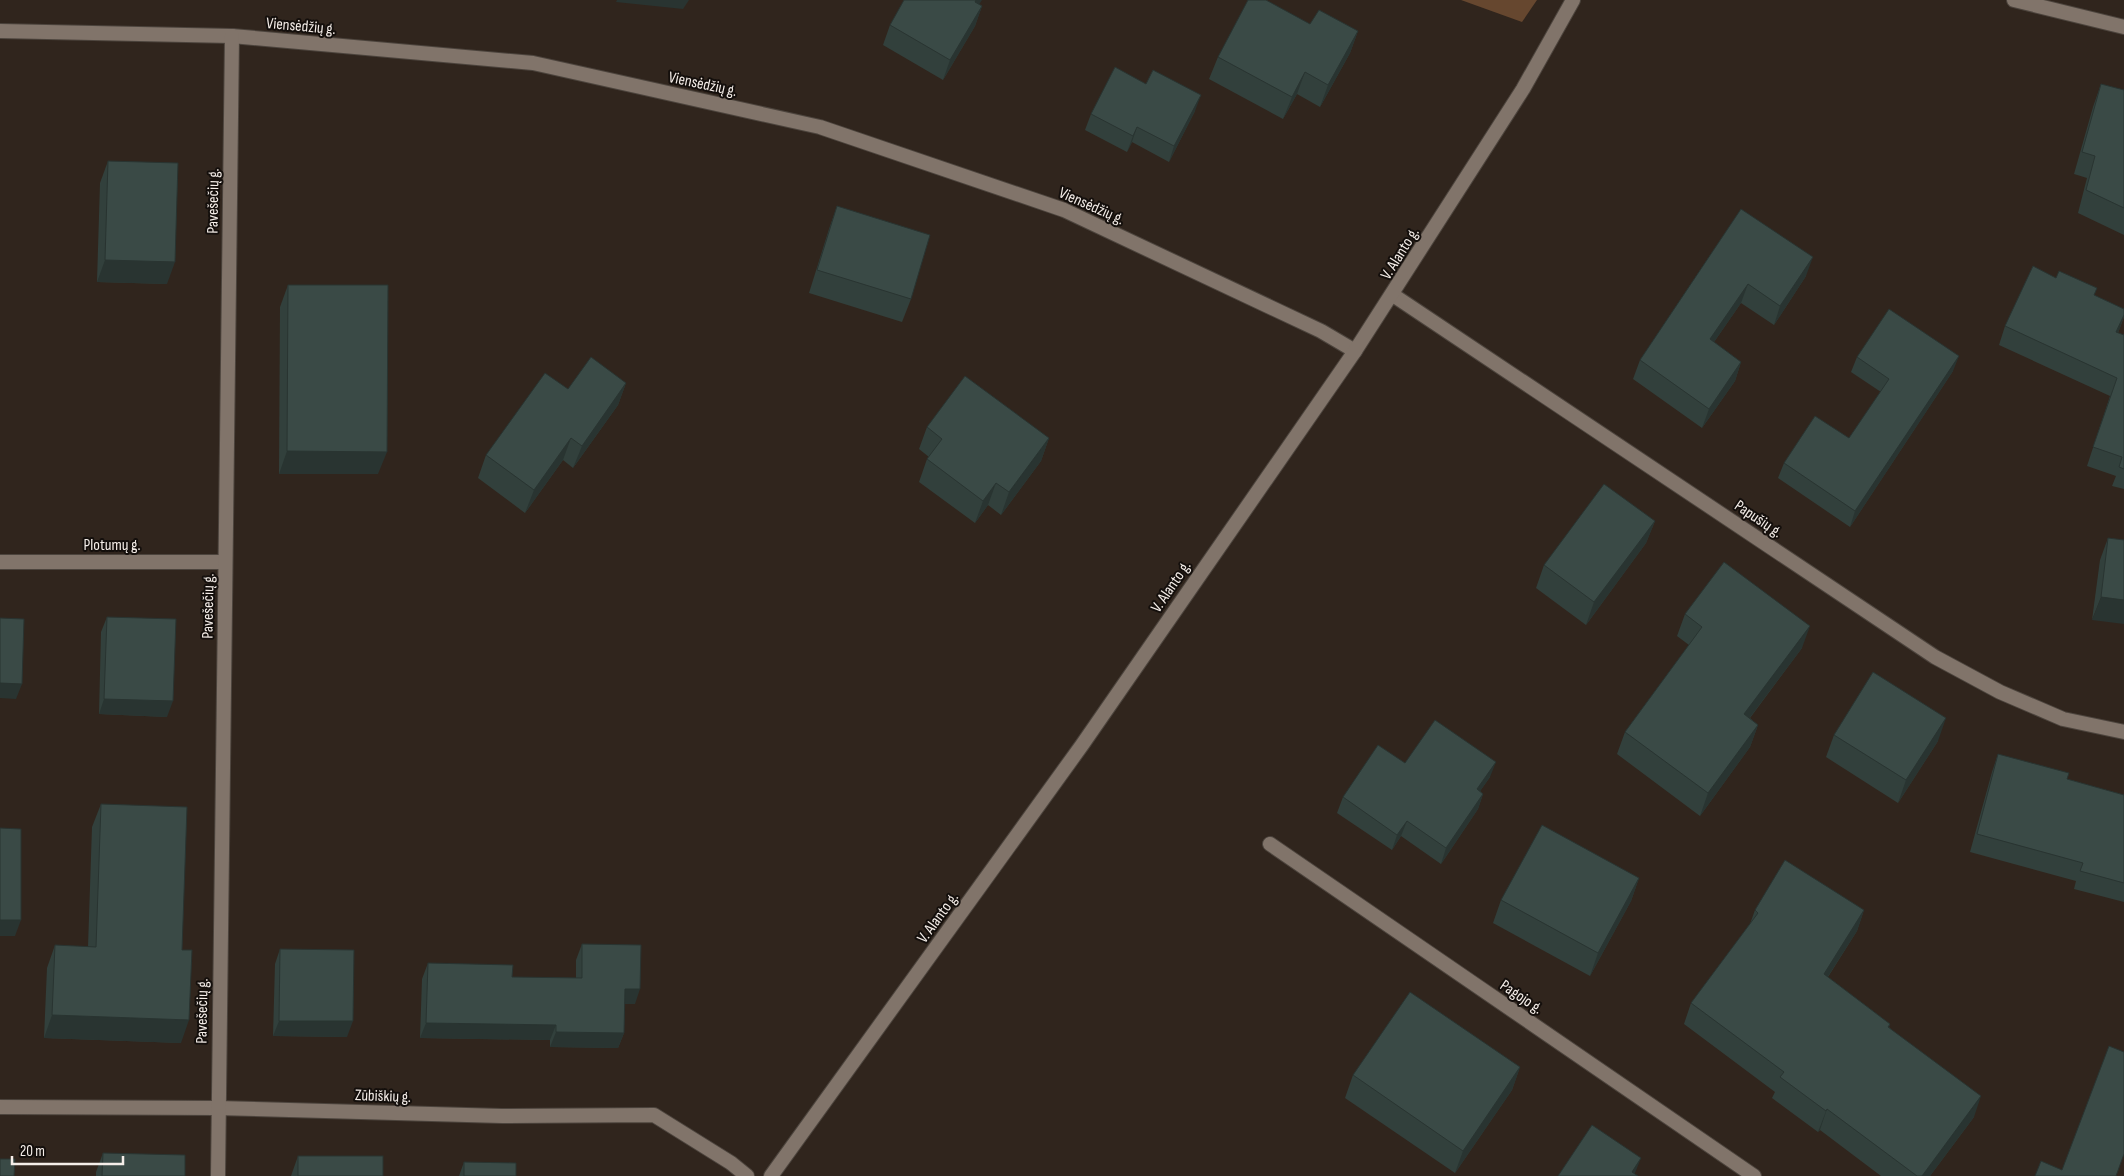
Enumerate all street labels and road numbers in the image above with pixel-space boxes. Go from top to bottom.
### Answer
street label: Viensėdžių g. [265,14,336,39]
street label: Viensėdžių g. [667,68,739,101]
street label: Pavešečių g. [203,168,224,234]
street label: Viensėdžių g. [1056,184,1127,229]
street label: V. Alanto g. [1377,224,1424,283]
street label: Papušių g. [1731,496,1786,542]
street label: Plotumų g. [84,536,140,555]
street label: V. Alanto g. [1147,557,1195,616]
street label: Pavešečių g. [198,573,219,639]
street label: V. Alanto g. [913,889,963,947]
street label: Pagojo g. [1496,976,1546,1018]
street label: Pavešečių g. [192,978,213,1044]
street label: Zūbiškių g. [355,1086,411,1107]

